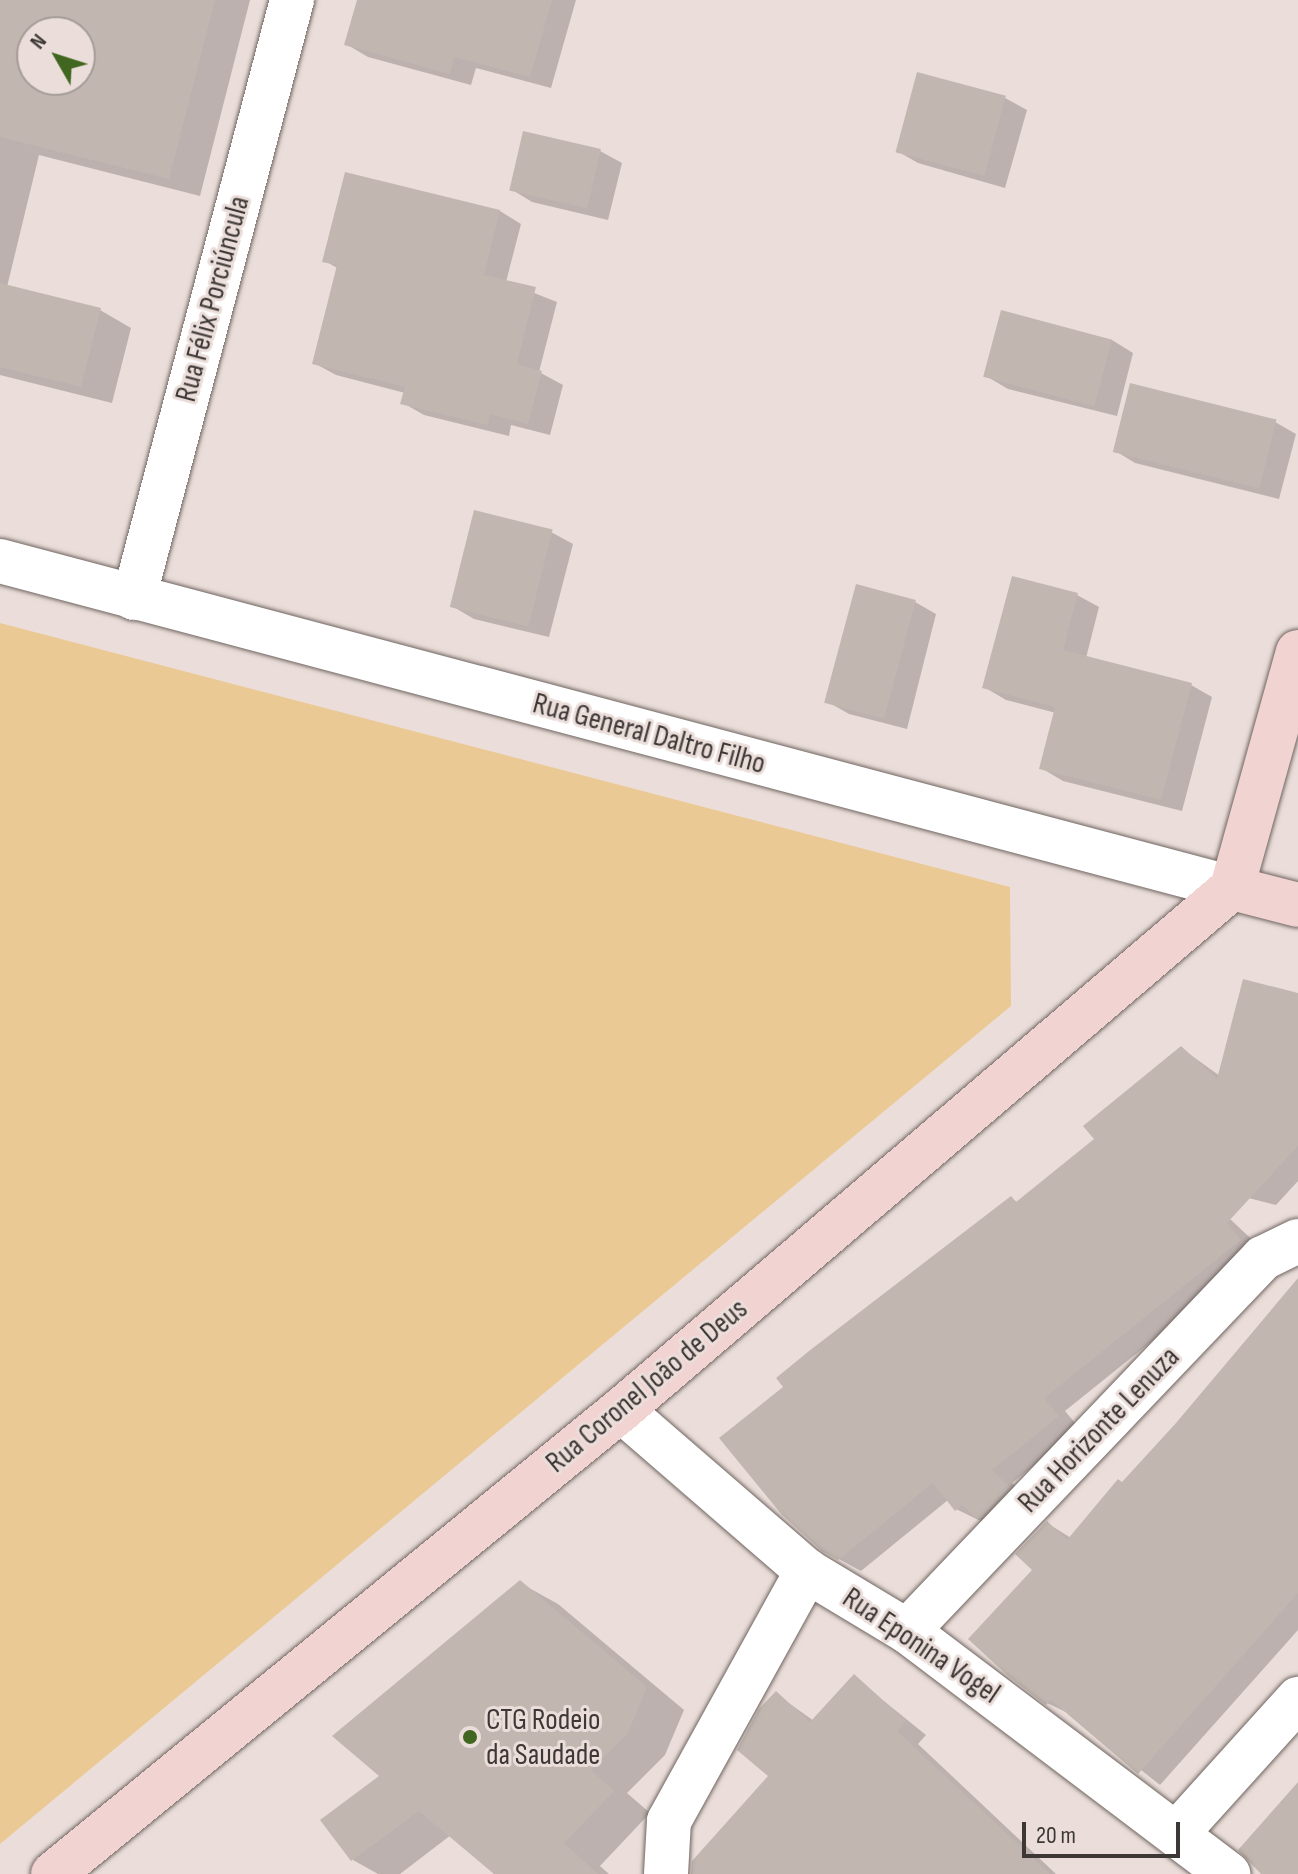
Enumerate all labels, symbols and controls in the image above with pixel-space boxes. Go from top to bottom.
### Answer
north arrow [16,16,96,96]
text: N [24,29,53,55]
street label: Rua Félix Porciúncula [168,192,258,406]
street label: Rua General Daltro Filho [529,686,769,782]
street label: Rua Coronel João de Deus [539,1291,755,1481]
street label: Rua Horizonte Lenuza [1011,1340,1187,1520]
street label: Rua Eponina Vogel [836,1580,1006,1712]
place label: CTG Rodeio da Saudade [486,1702,600,1772]
marker: CTG Rodeio da Saudade [461,1728,479,1746]
scale bar [1026,1806,1184,1856]
text: 20 m [1036,1821,1076,1850]

